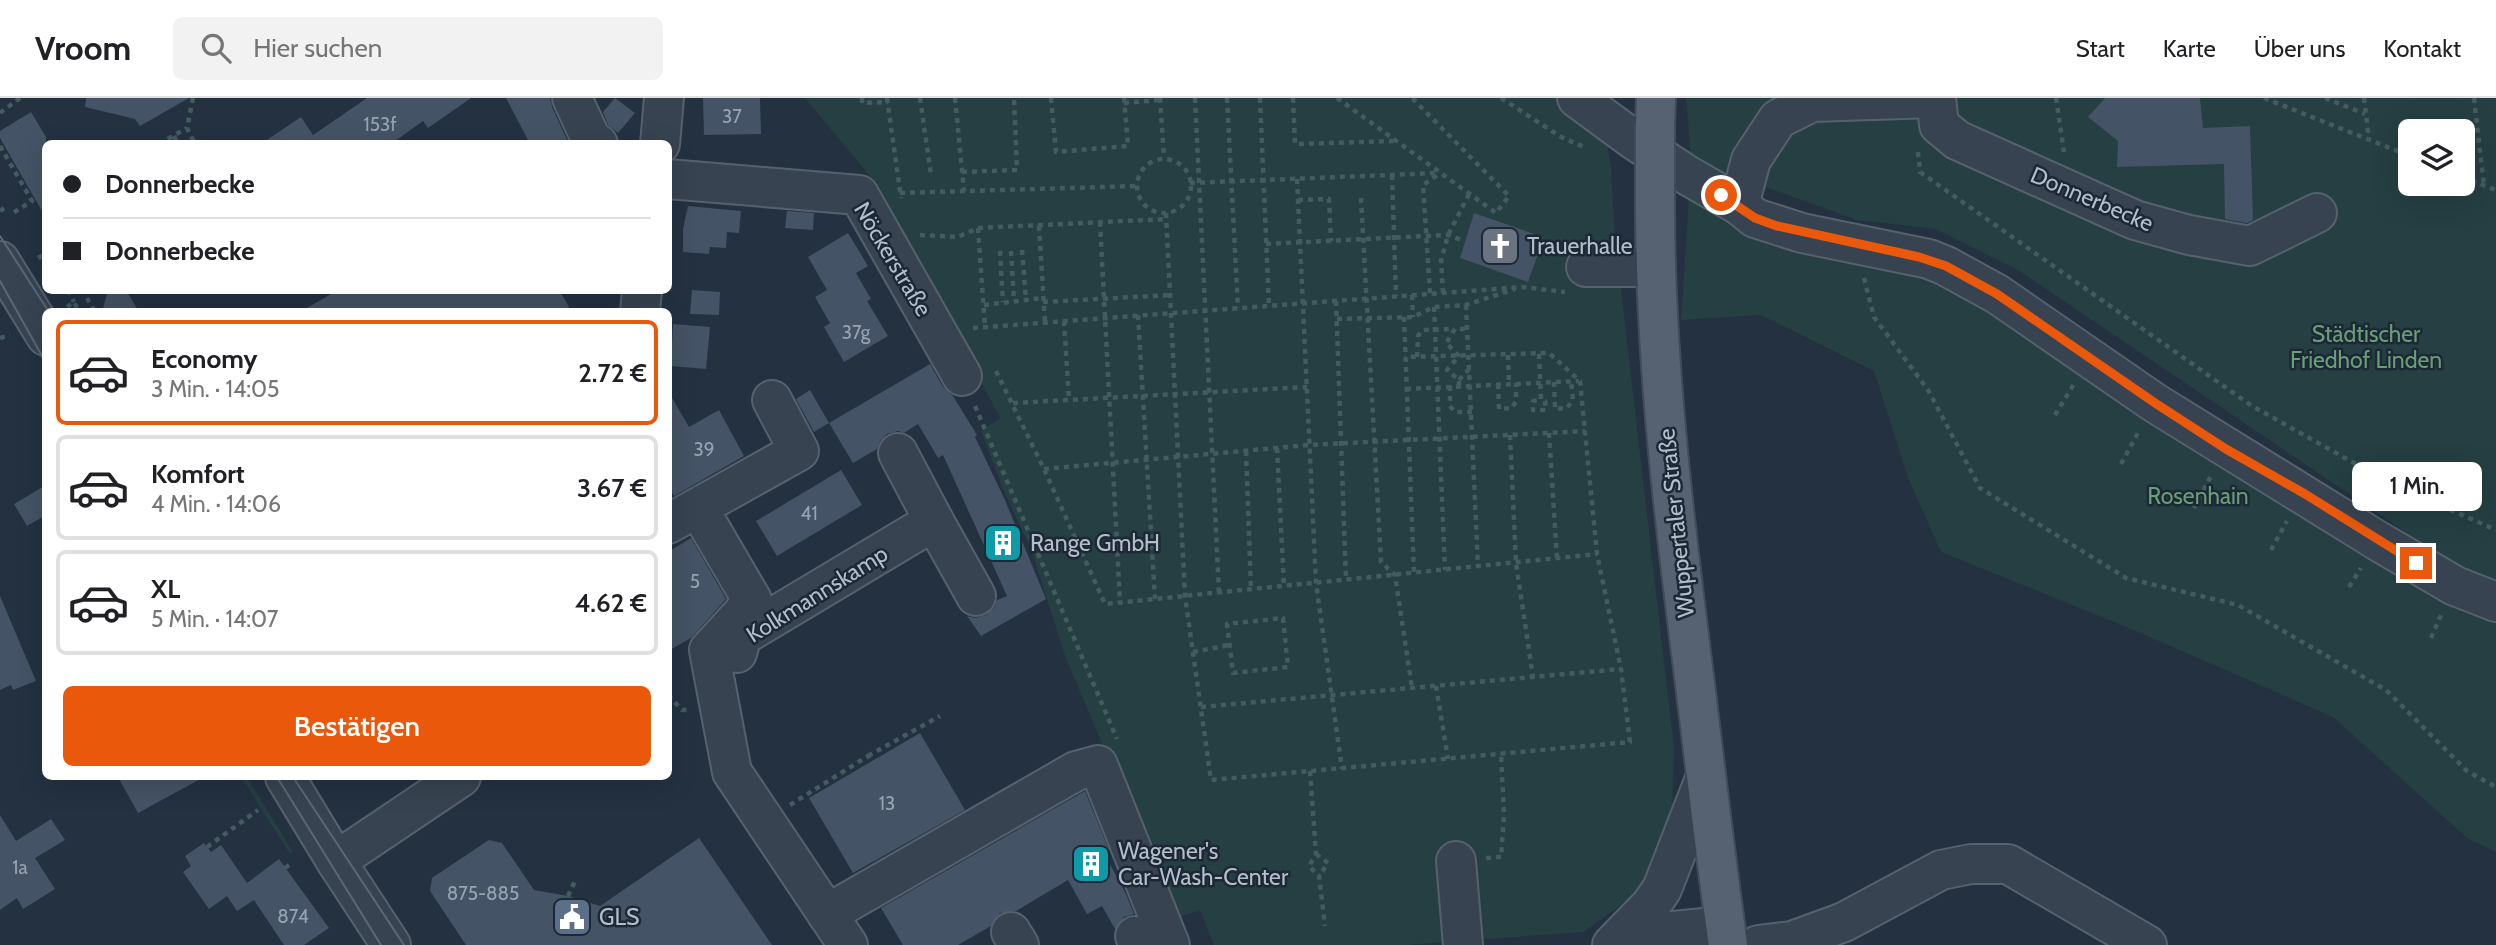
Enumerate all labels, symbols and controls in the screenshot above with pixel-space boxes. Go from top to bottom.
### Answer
search box [173,17,663,80]
text: Vroom [35,28,131,68]
icon: search [197,29,235,67]
text: Hier suchen [253,32,382,64]
text: Start [2076,34,2125,63]
text: Karte [2163,34,2216,63]
text: Über uns [2254,34,2345,63]
text: Kontakt [2383,34,2461,63]
house number: 37 [722,105,742,128]
house number: 153f [363,113,397,136]
map controls [2398,119,2475,196]
button: layers [2398,119,2475,196]
street label: Donnerbecke [2026,161,2158,237]
text: Donnerbecke [105,168,255,200]
route start [1705,179,1737,211]
street label: Nöckerstraße [848,197,938,321]
church icon: Trauerhalle [1479,225,1521,267]
place label: Trauerhalle [1527,232,1633,260]
text: Donnerbecke [105,235,255,267]
park label: Städtischer Friedhof Linden [2290,320,2442,374]
house number: 37g [842,321,871,344]
icon: car [67,341,130,404]
text: Economy [151,343,257,375]
text: 2.72 € [578,357,647,389]
text: 3 Min. · 14:05 [151,375,279,403]
street label: Wuppertaler Straße [1652,427,1700,619]
house number: 39 [693,438,715,461]
icon: car [67,456,130,519]
text: Komfort [151,458,245,490]
callout: 1 Min. [2351,462,2481,510]
text: 3.67 € [577,472,647,504]
text: 1 Min. [2389,472,2445,500]
park label: Rosenhain [2147,482,2249,510]
text: 4 Min. · 14:06 [151,490,281,518]
house number: 41 [800,502,818,525]
building icon: Range GmbH [982,522,1024,564]
place label: Range GmbH [1030,529,1160,557]
street label: Kolkmannskamp [741,539,893,649]
route end [2400,547,2432,579]
house number: 5 [690,570,700,593]
icon: car [67,571,130,634]
text: XL [151,573,180,605]
text: 4.62 € [575,587,647,619]
text: 5 Min. · 14:07 [151,605,278,633]
button: Bestätigen [63,686,651,766]
house number: 13 [879,792,895,815]
place label: Wagener's Car-Wash-Center [1118,837,1289,891]
building icon: Wagener's Car-Wash-Center [1070,843,1112,885]
house number: 1a [12,856,28,879]
house number: 875-885 [447,882,519,905]
public building icon: GLS [551,896,593,938]
place label: GLS [599,903,639,931]
house number: 874 [277,905,309,928]

